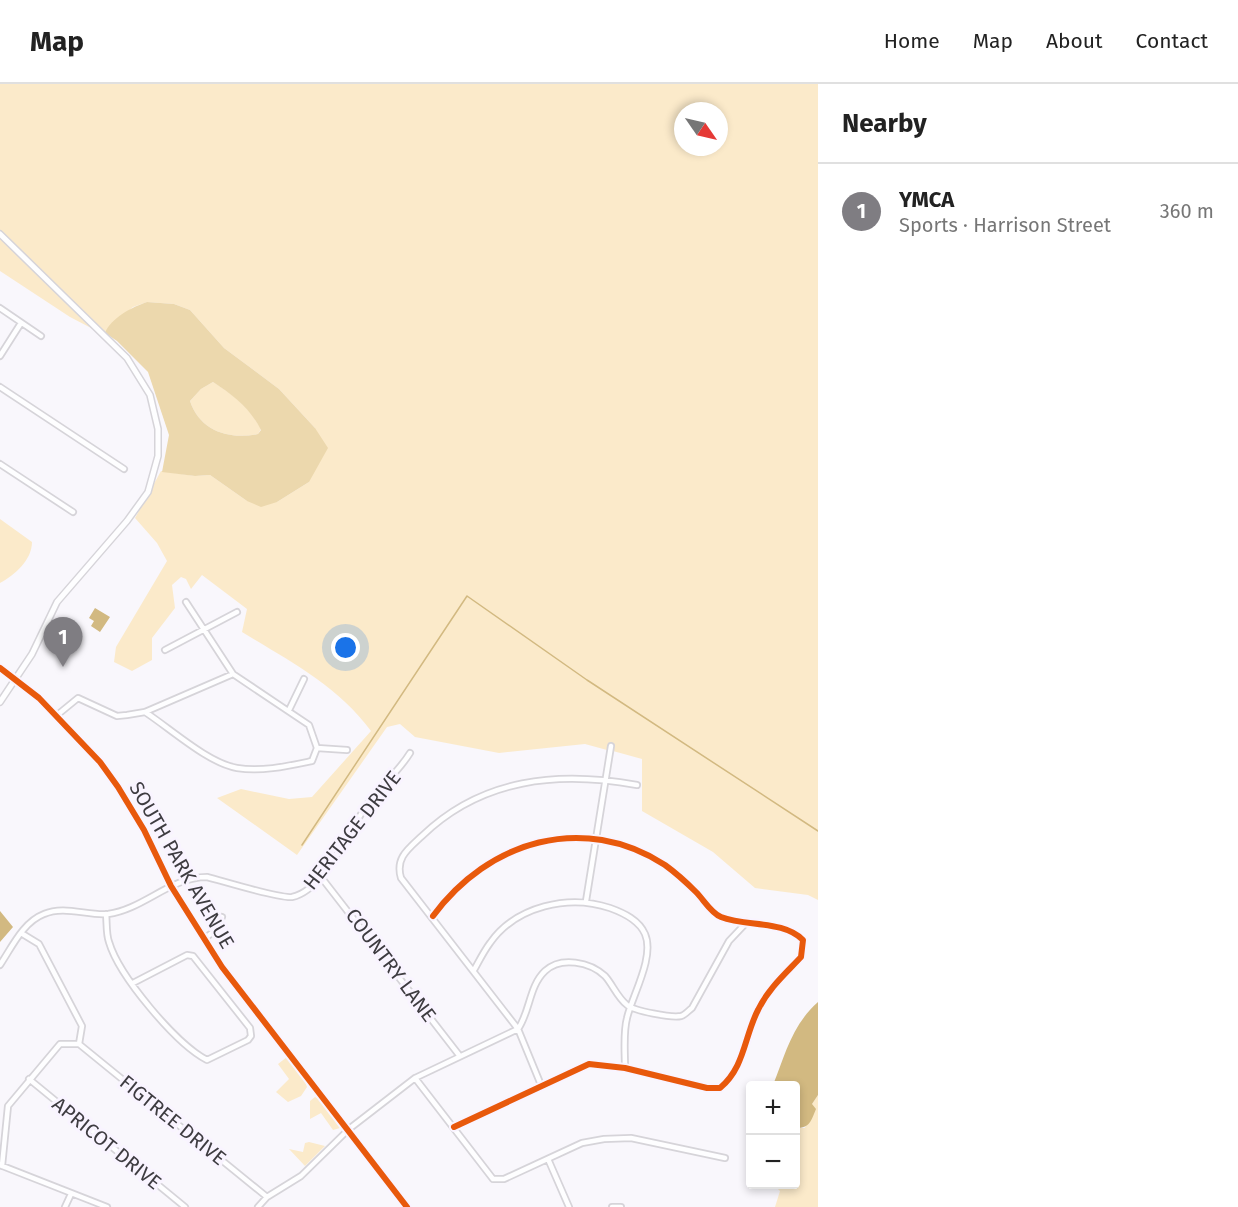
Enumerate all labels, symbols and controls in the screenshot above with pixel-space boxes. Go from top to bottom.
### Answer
text: Map [30,25,84,58]
text: Home [884,28,940,54]
text: Map [973,28,1013,54]
text: About [1046,28,1103,54]
text: Contact [1136,28,1208,54]
north arrow [674,102,728,156]
text: Nearby [842,108,927,139]
text: YMCA [899,186,954,213]
text: 1 [857,199,866,223]
text: 360 m [1160,199,1214,223]
text: Sports · Harrison Street [899,213,1111,237]
pin: 1 [44,618,82,667]
your location [331,633,360,662]
street label: HERITAGE DRIVE [298,766,406,894]
street label: SOUTH PARK AVENUE [124,777,240,953]
street label: COUNTRY LANE [341,904,441,1026]
street label: FIGTREE DRIVE [115,1070,231,1170]
map controls [746,1081,800,1189]
button: + [746,1081,800,1135]
street label: APRICOT DRIVE [48,1092,166,1194]
button: − [746,1135,800,1189]

